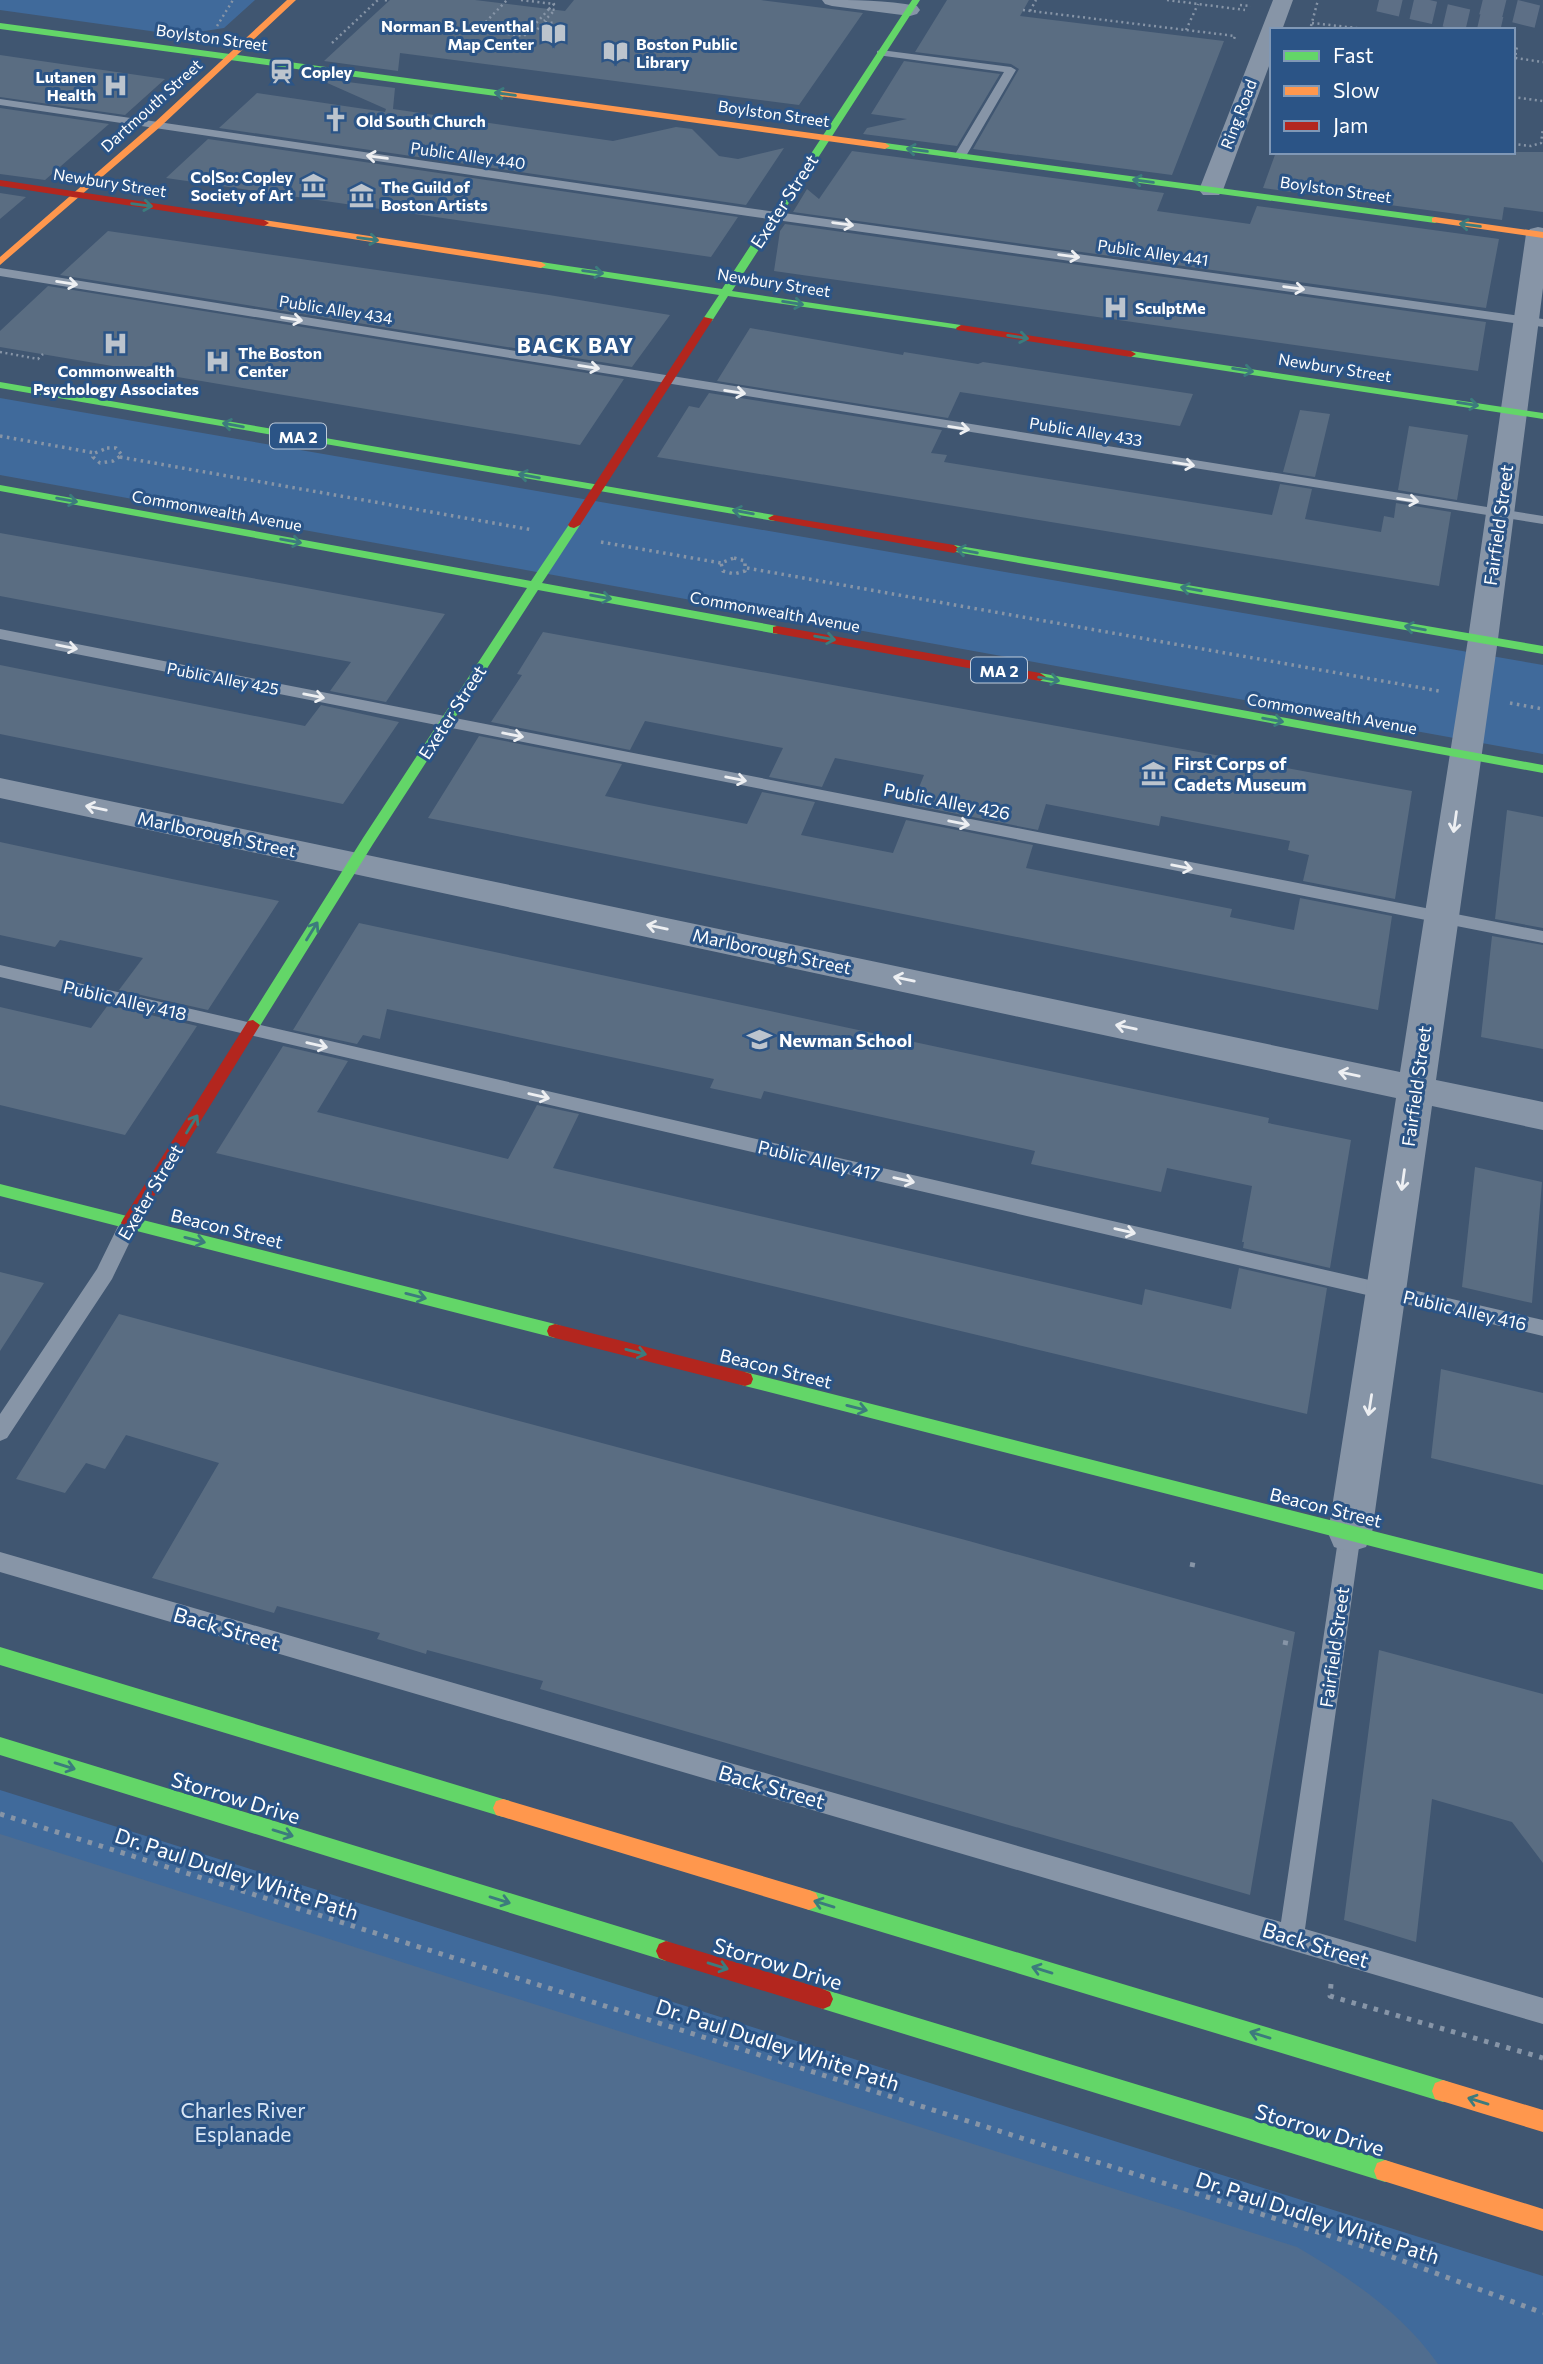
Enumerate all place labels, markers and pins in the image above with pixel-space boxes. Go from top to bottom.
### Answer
place label: Norman B. Leventhal Map Center [381,16,534,53]
library icon: Norman B. Leventhal Map Center [540,20,568,48]
place label: Boston Public Library [636,34,738,71]
library icon: Boston Public Library [602,38,630,66]
station icon: Copley [267,57,295,85]
place label: Copley [301,62,352,81]
place label: Lutanen Health [35,67,96,104]
hospital icon: Lutanen Health [102,71,130,99]
church icon: Old South Church [322,106,350,134]
place label: Old South Church [356,111,486,130]
place label: Co|So: Copley Society of Art [190,167,293,204]
museum icon: Co|So: Copley Society of Art [299,171,327,199]
place label: The Guild of Boston Artists [381,177,488,214]
museum icon: The Guild of Boston Artists [347,181,375,209]
hospital icon: SculptMe [1101,293,1129,321]
place label: SculptMe [1135,298,1206,317]
hospital icon: Commonwealth Psychology Associates [102,330,130,358]
place label: The Boston Center [238,343,322,380]
hospital icon: The Boston Center [204,347,232,375]
place label: Commonwealth Psychology Associates [33,361,199,398]
place label: First Corps of Cadets Museum [1174,752,1307,795]
museum icon: First Corps of Cadets Museum [1140,759,1168,787]
school or university icon: Newman School [745,1026,773,1054]
place label: Newman School [779,1029,912,1051]

